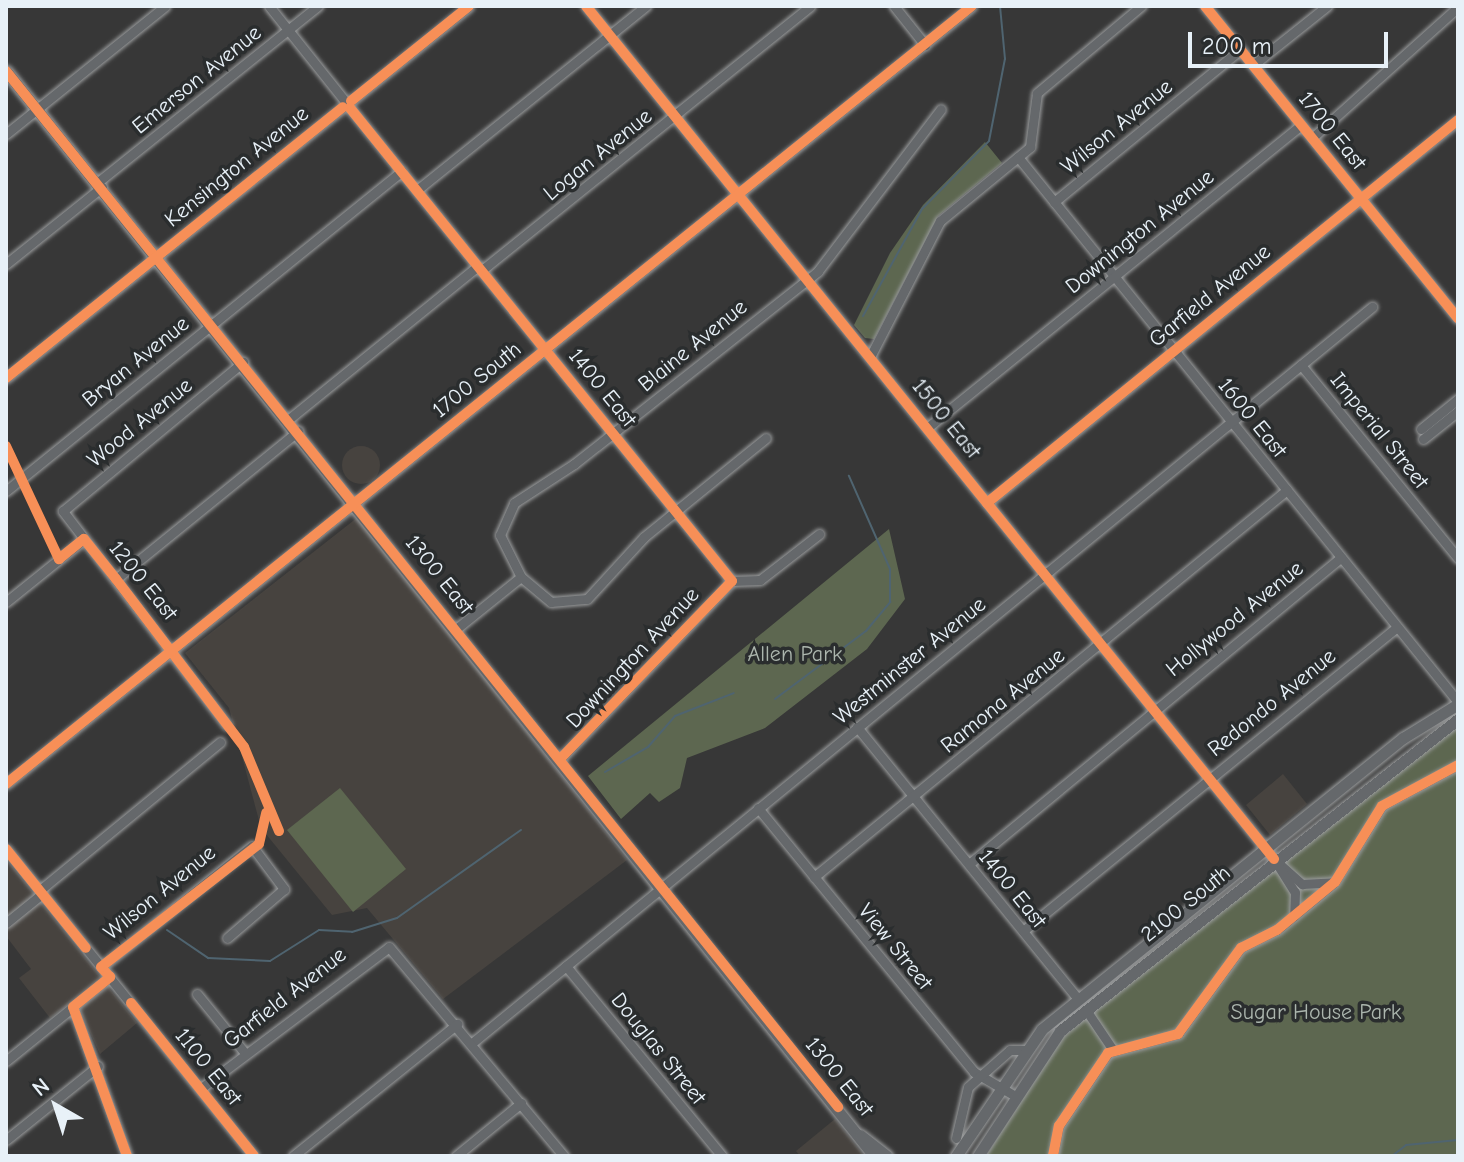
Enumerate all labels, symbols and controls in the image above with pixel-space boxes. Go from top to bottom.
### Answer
scale bar [1192,16,1392,66]
street label: Emerson Avenue [127,20,267,140]
text: 200 m [1202,32,1272,60]
street label: Wilson Avenue [1056,74,1178,180]
street label: 1700 East [1292,86,1372,176]
street label: Kensington Avenue [160,101,314,233]
street label: Logan Avenue [538,103,658,207]
street label: Downington Avenue [1060,164,1220,300]
street label: Garfield Avenue [1144,239,1276,353]
street label: Blaine Avenue [633,294,753,398]
street label: Bryan Avenue [77,311,195,413]
street label: 1700 South [427,336,527,424]
street label: 1400 East [562,343,642,433]
street label: Imperial Street [1324,368,1434,494]
street label: Wood Avenue [82,373,198,473]
street label: 1600 East [1212,373,1292,463]
street label: 1500 East [906,374,986,464]
street label: 1300 East [399,530,479,620]
street label: 1200 East [103,536,183,626]
street label: Hollywood Avenue [1161,556,1309,682]
street label: Downington Avenue [561,582,705,734]
street label: Westminster Avenue [829,591,991,731]
park label: Allen Park [747,642,843,668]
street label: Ramona Avenue [936,643,1070,759]
street label: Redondo Avenue [1203,643,1341,763]
street label: Wilson Avenue [99,840,221,946]
street label: 1400 East [972,844,1052,934]
street label: 2100 South [1136,860,1236,948]
street label: View Street [852,899,938,995]
street label: Garfield Avenue [218,942,352,1054]
street label: Douglas Street [605,988,711,1110]
park label: Sugar House Park [1231,1000,1401,1026]
street label: 1100 East [169,1023,247,1111]
street label: 1300 East [799,1032,879,1122]
north arrow [16,1066,96,1146]
text: N [27,1073,55,1102]

